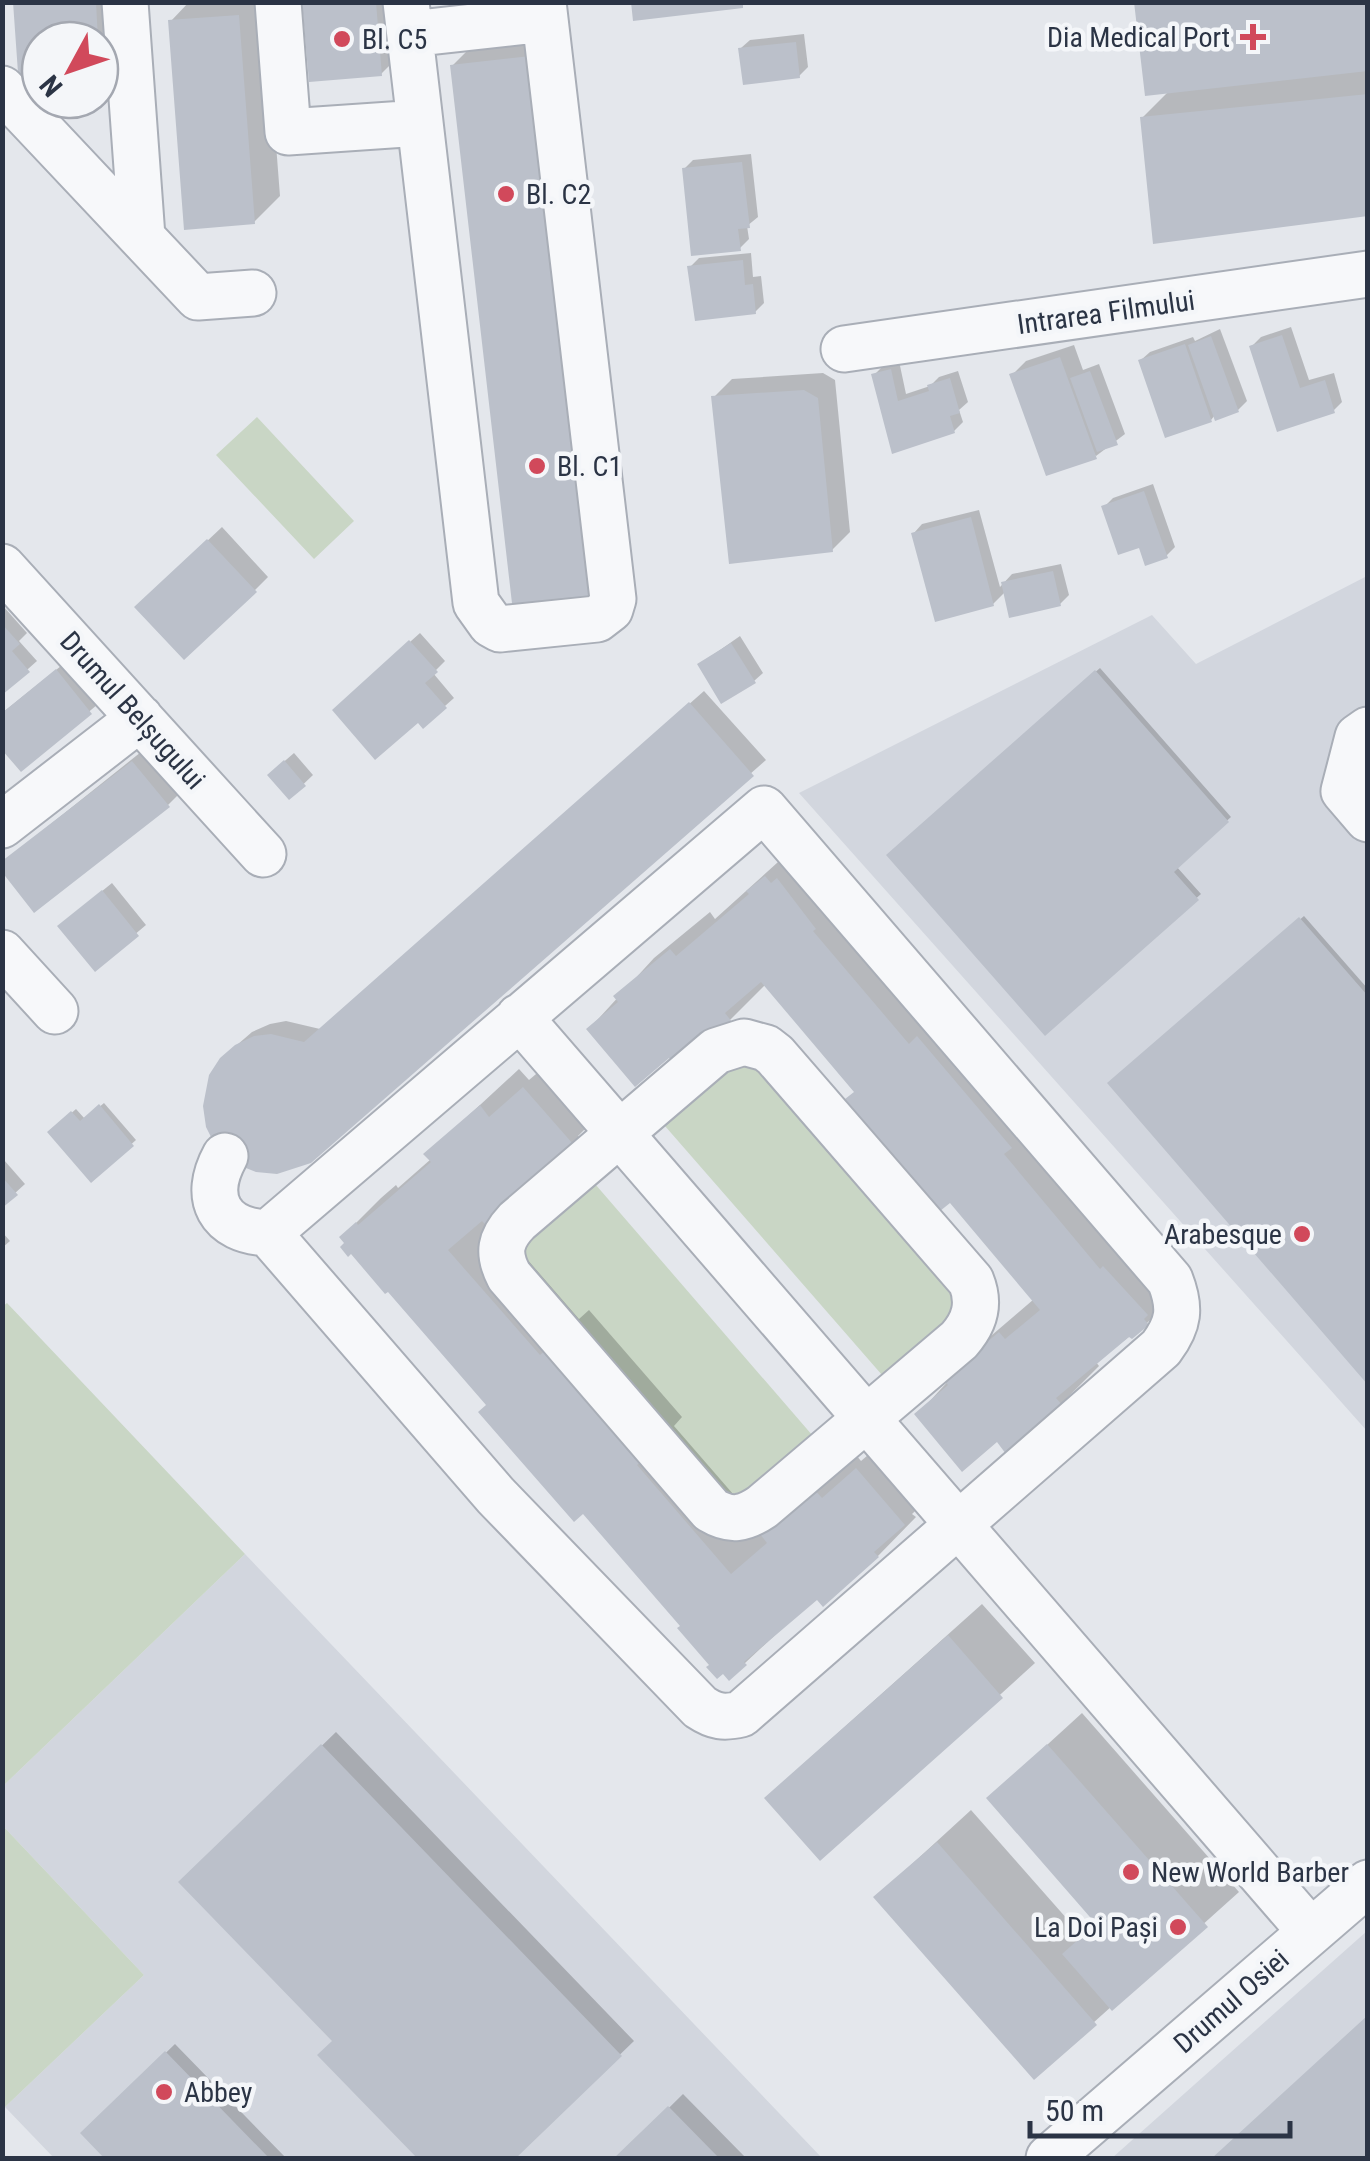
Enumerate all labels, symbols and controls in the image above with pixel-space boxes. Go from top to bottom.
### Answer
north arrow [20,20,120,120]
place label: Dia Medical Port [1047,21,1230,54]
place label: Bl. C5 [362,23,427,56]
marker: Dia Medical Port [1240,24,1266,50]
marker: Bl. C5 [331,28,353,50]
text: N [33,69,69,103]
place label: Bl. C2 [526,178,591,211]
marker: Bl. C2 [495,183,517,205]
street label: Intrarea Filmului [1015,284,1197,341]
place label: Bl. C1 [557,450,622,483]
marker: Bl. C1 [526,455,548,477]
street label: Drumul Belșugului [53,625,212,796]
place label: Arabesque [1164,1218,1282,1251]
marker: Arabesque [1291,1223,1313,1245]
place label: New World Barber [1151,1856,1349,1889]
marker: New World Barber [1120,1861,1142,1883]
place label: La Doi Pași [1034,1911,1158,1944]
marker: La Doi Pași [1167,1916,1189,1938]
street label: Drumul Osiei [1167,1943,1295,2060]
place label: Abbey [184,2076,253,2109]
scale bar [1030,2076,1290,2138]
marker: Abbey [153,2081,175,2103]
text: 50 m [1045,2093,1104,2128]

